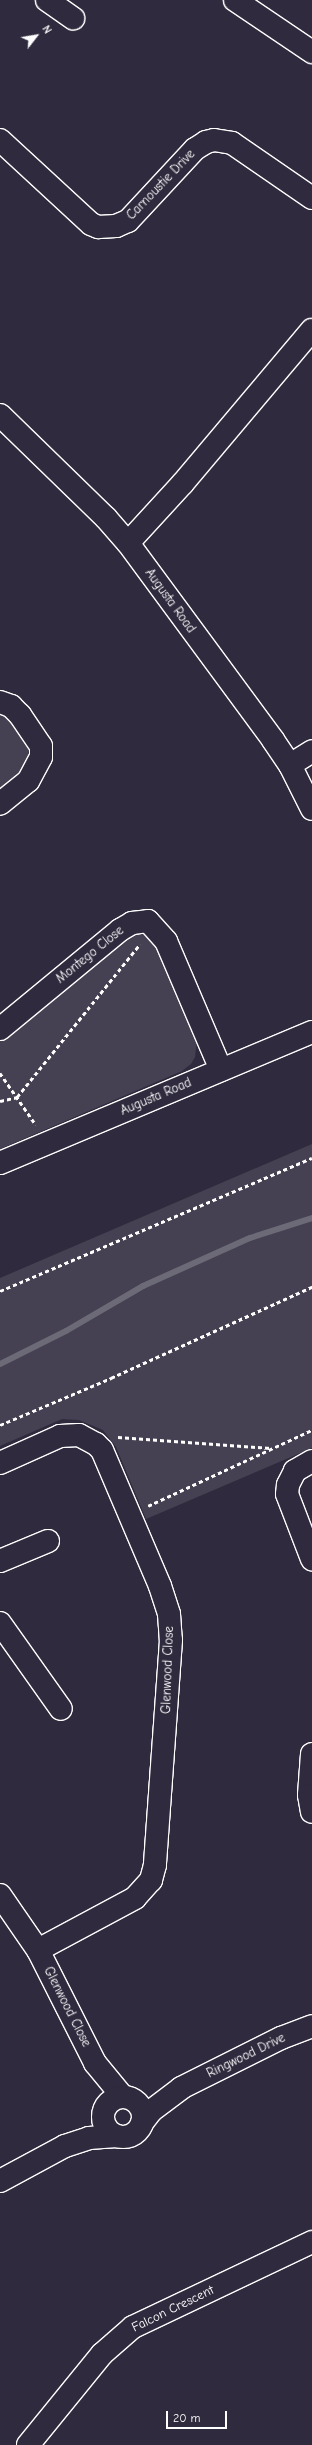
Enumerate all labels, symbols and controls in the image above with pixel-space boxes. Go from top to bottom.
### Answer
north arrow [16,16,56,56]
text: N [39,23,54,36]
street label: Carnoustie Drive [124,147,198,223]
street label: Augusta Road [141,566,199,636]
street label: Montego Close [53,923,127,987]
street label: Augusta Road [118,1075,194,1119]
street label: Glenwood Close [159,1626,177,1714]
street label: Glenwood Close [40,1964,94,2050]
street label: Ringwood Drive [204,2030,288,2082]
street label: Falcon Crescent [129,2282,217,2336]
scale bar [168,2403,229,2429]
text: 20 m [173,2411,201,2425]

